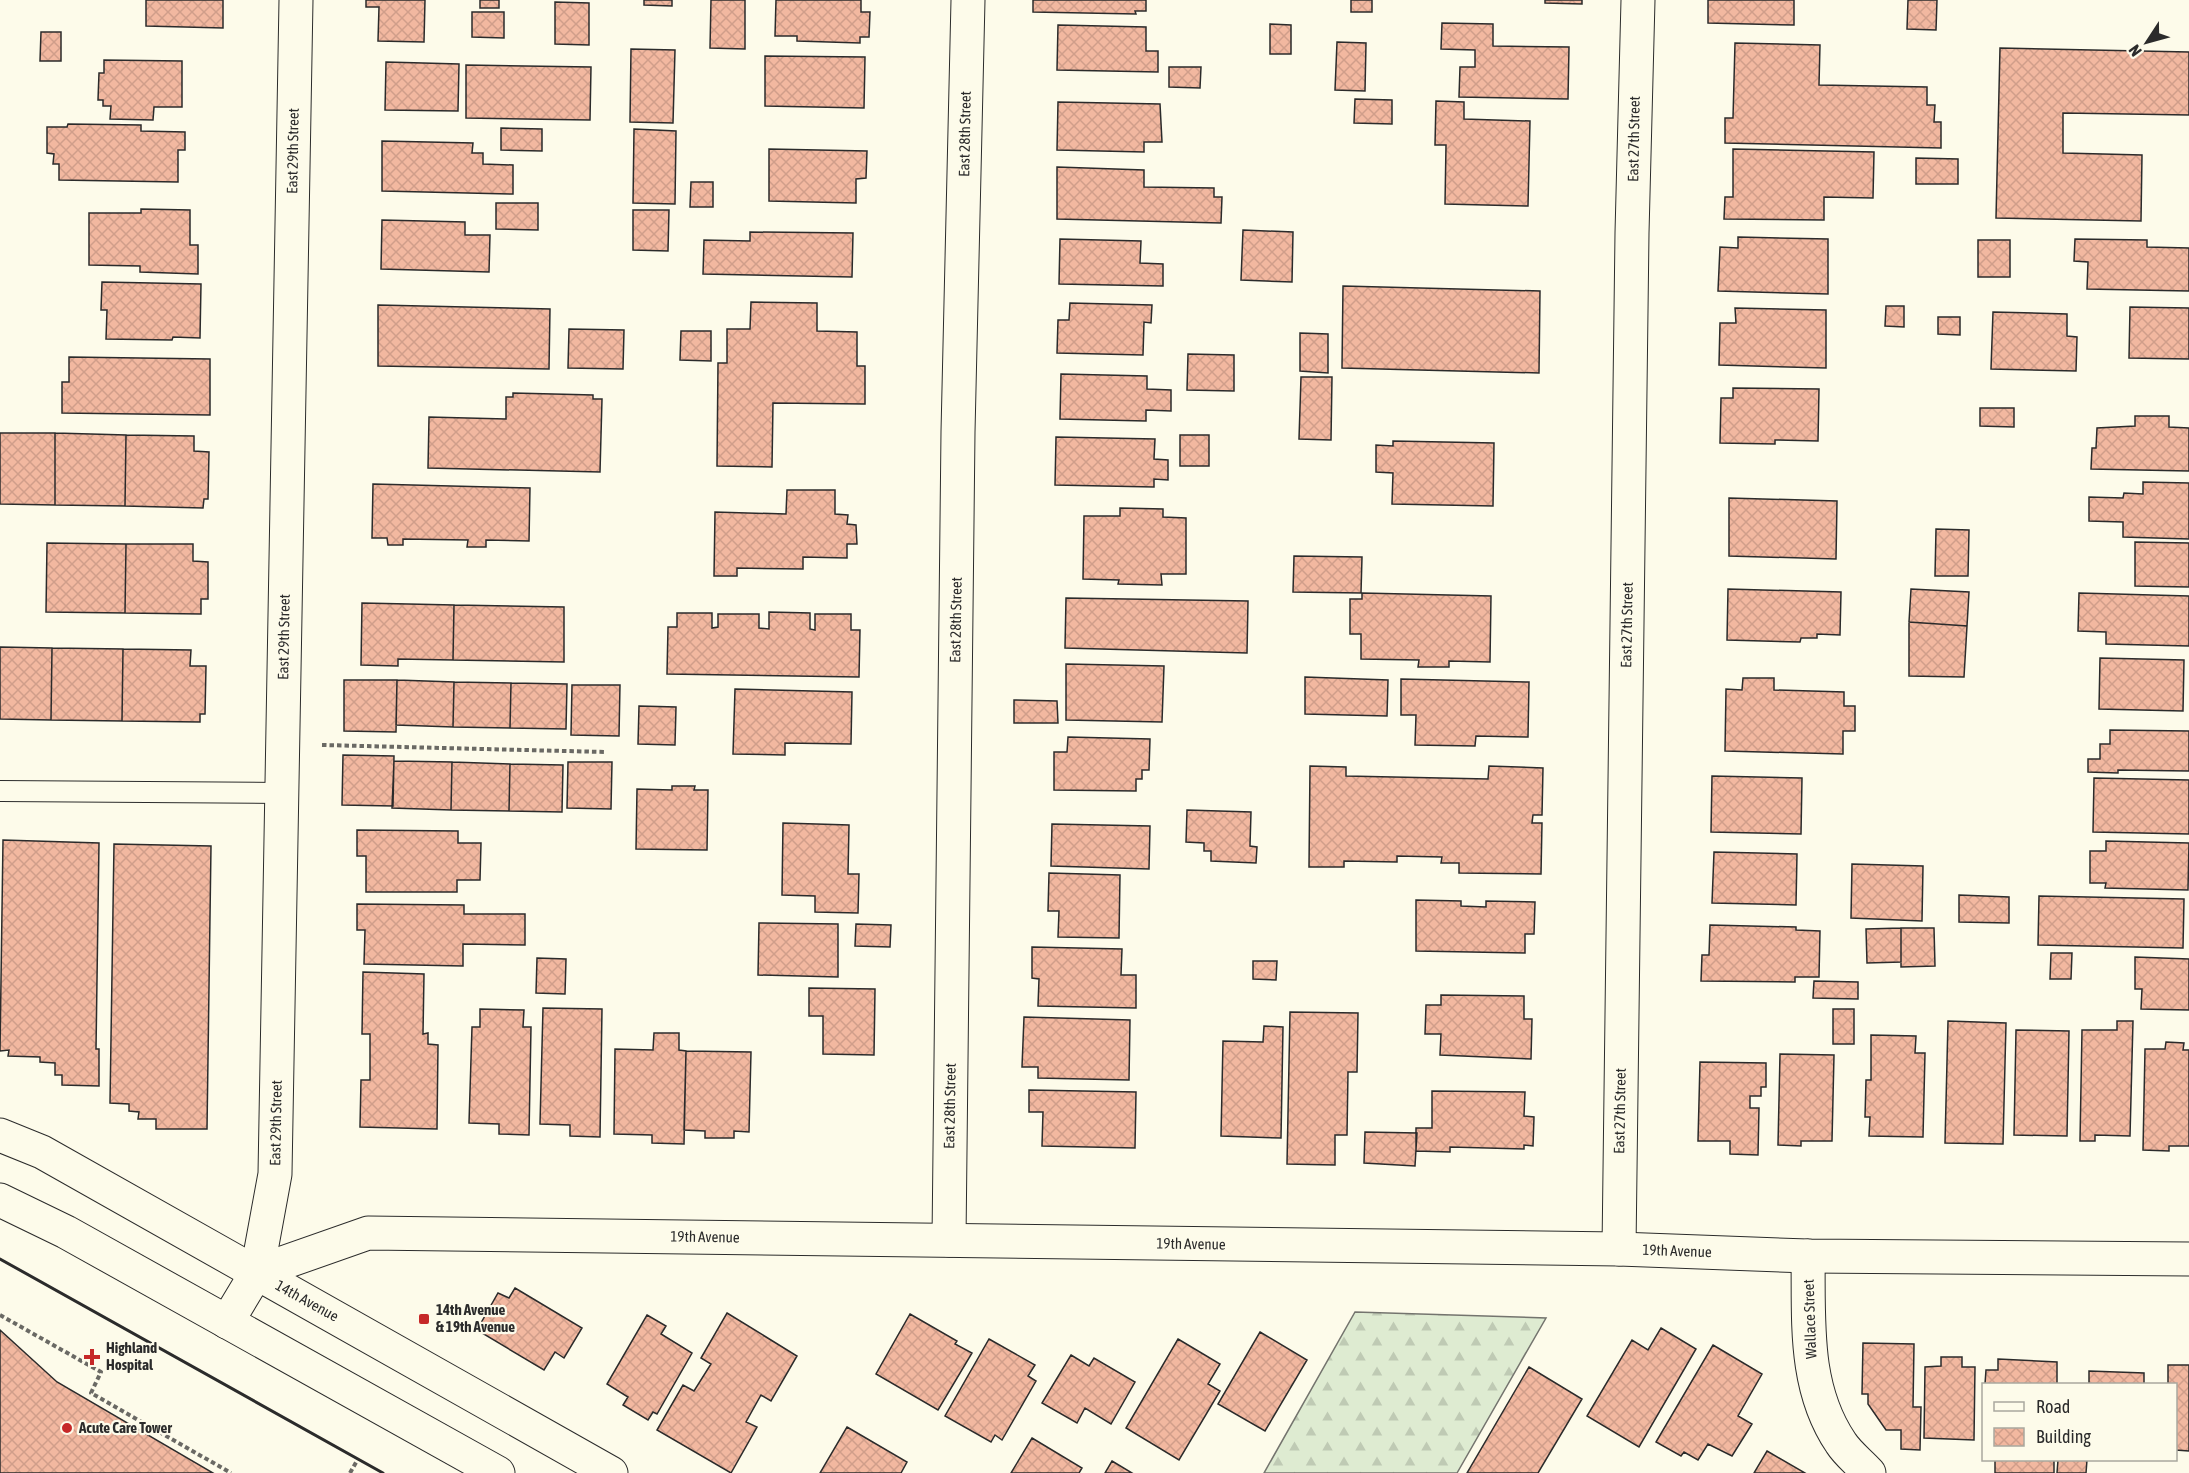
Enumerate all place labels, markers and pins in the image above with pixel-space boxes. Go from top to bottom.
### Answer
place label: 14th Avenue & 19th Avenue [436,1301,515,1335]
marker: 14th Avenue & 19th Avenue [417,1312,431,1326]
place label: Highland Hospital [106,1339,157,1373]
marker: Highland Hospital [83,1348,101,1366]
place label: Acute Care Tower [78,1419,172,1436]
marker: Acute Care Tower [60,1421,74,1435]

